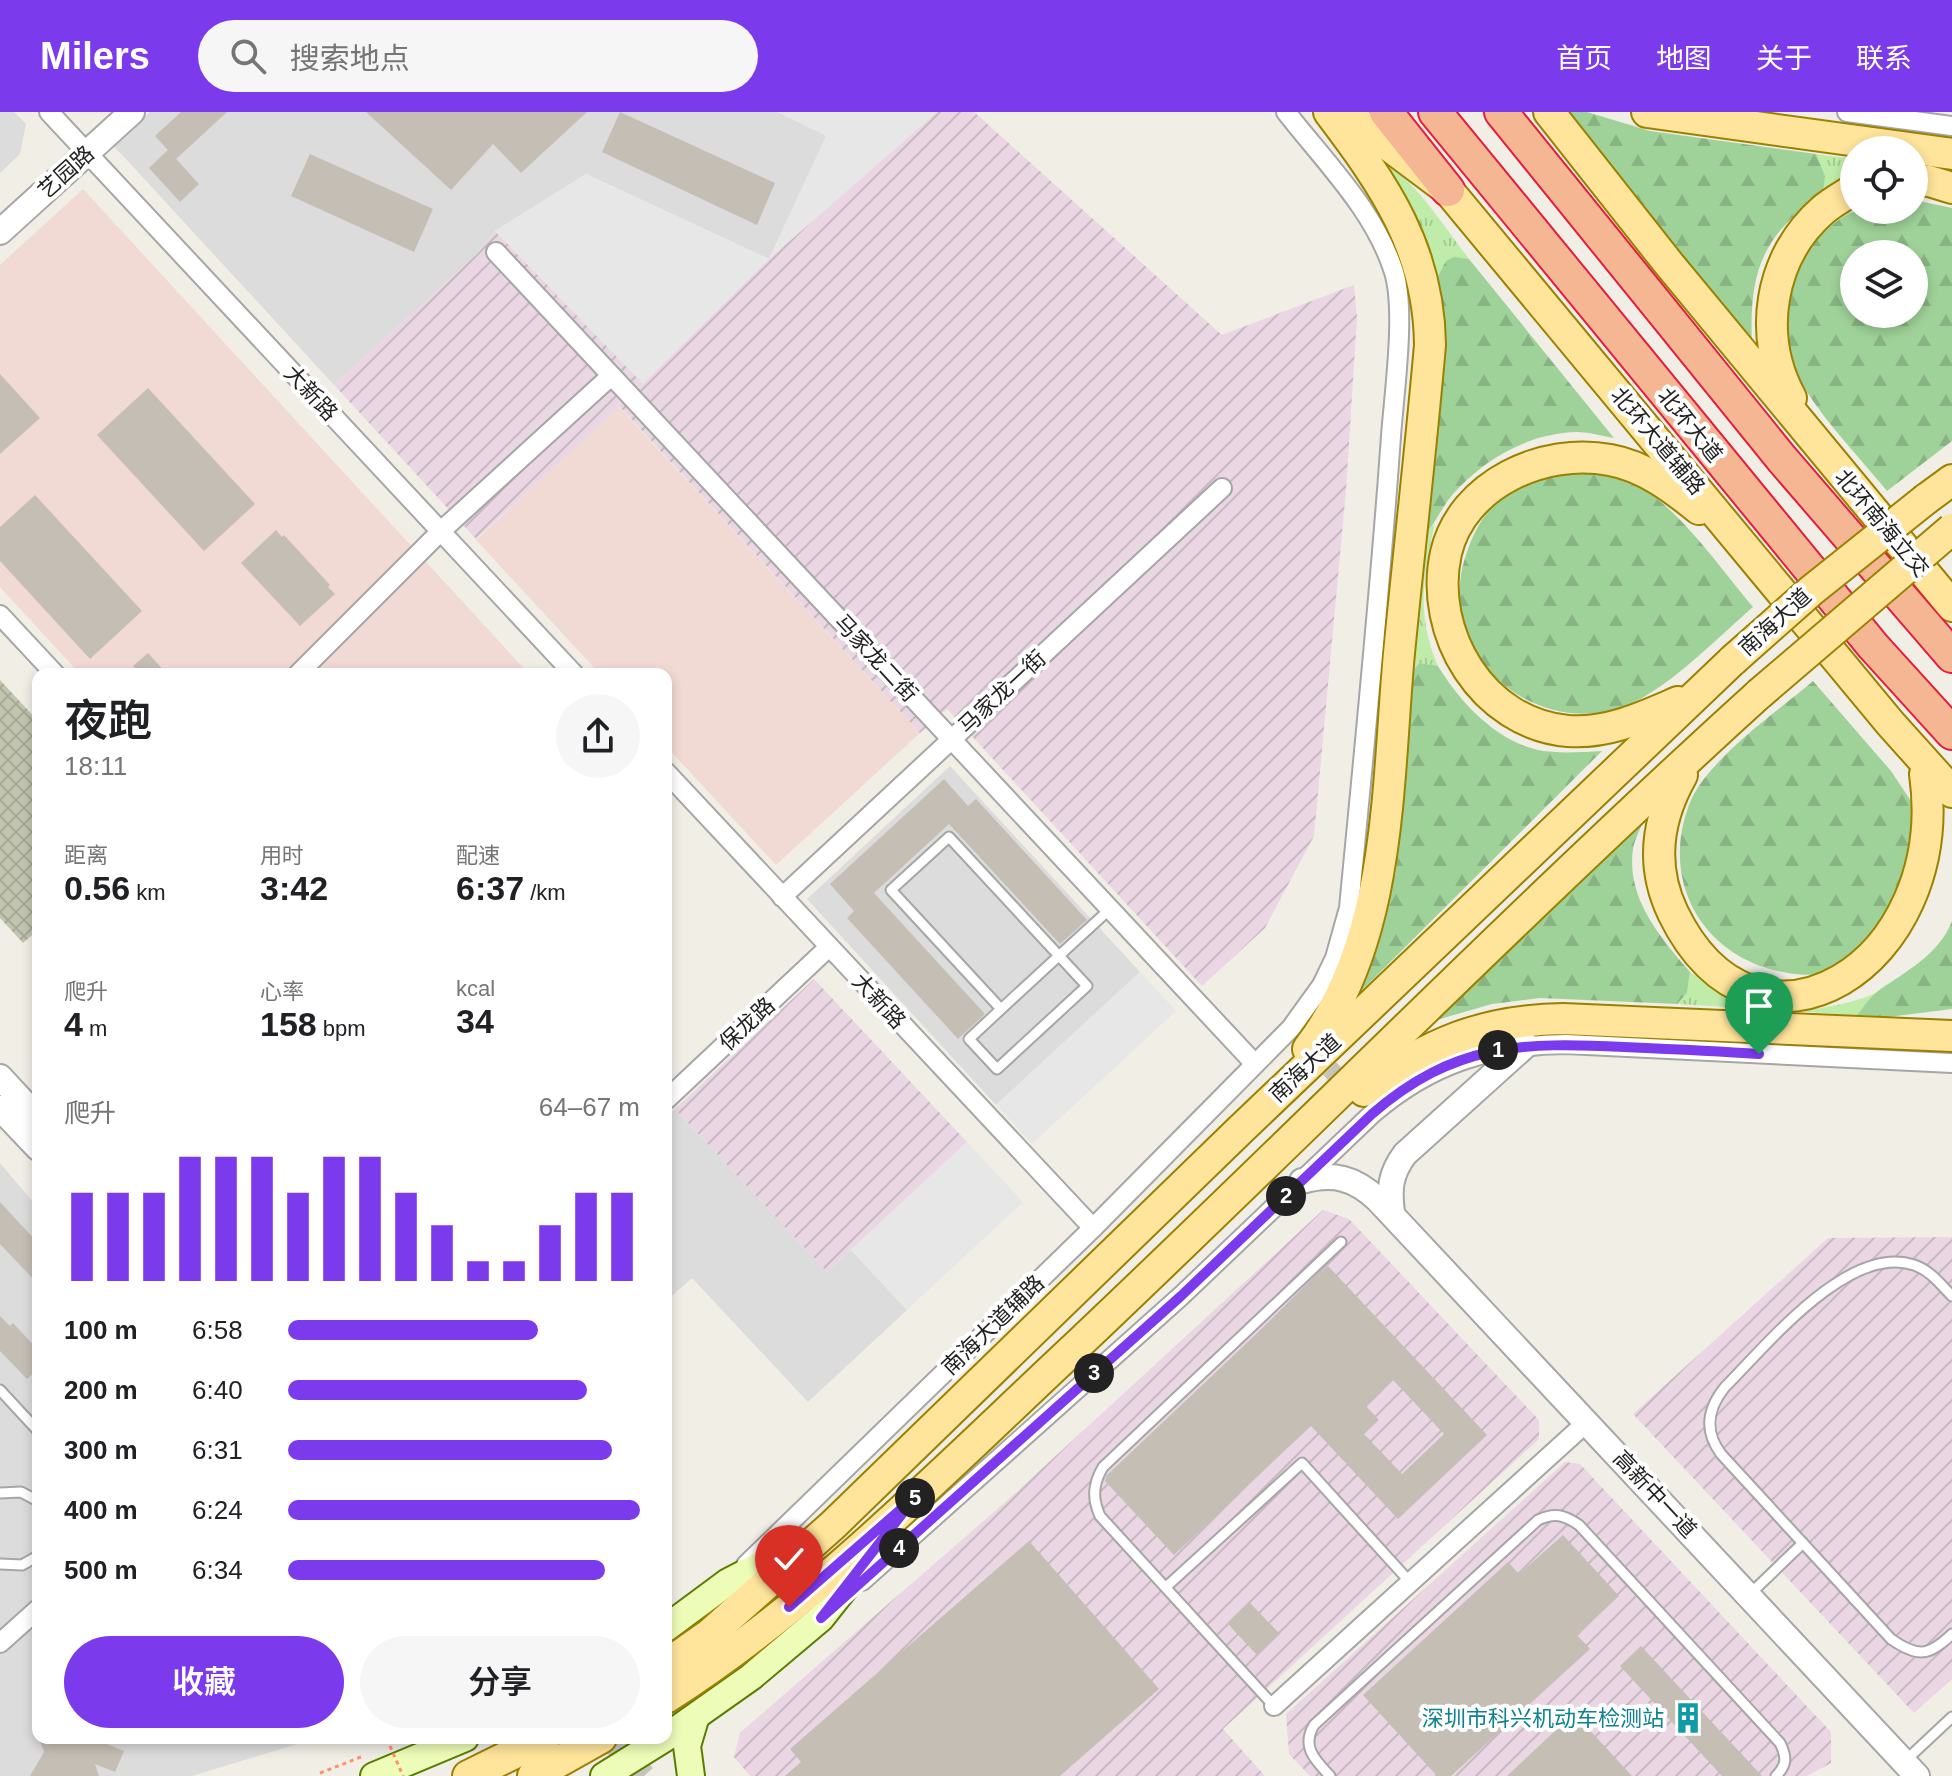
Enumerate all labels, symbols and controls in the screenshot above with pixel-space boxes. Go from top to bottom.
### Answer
search box [198,20,758,92]
icon: search [226,34,270,78]
text: Milers [40,35,150,77]
text: 搜索地点 [290,42,410,75]
text: 首页 [1556,43,1612,74]
text: 地图 [1656,43,1712,74]
text: 关于 [1756,43,1812,74]
text: 联系 [1856,43,1912,74]
map controls [1840,136,1928,328]
button: locate [1840,136,1928,224]
street label: 艺园路 [33,141,99,203]
button: layers [1840,240,1928,328]
street label: 大新路 [279,360,343,426]
street label: 北环大道辅路 [1606,382,1710,500]
street label: 北环大道 [1653,383,1727,467]
street label: 北环南海立交 [1830,464,1934,582]
street label: 南海大道 [1734,583,1816,661]
street label: 马家龙二街 [829,609,923,707]
street label: 马家龙一街 [953,645,1051,739]
button: share [556,694,640,778]
text: 夜跑 [64,696,152,745]
text: 18:11 [64,751,127,781]
text: 距离 [64,843,108,868]
text: 用时 [260,843,304,868]
text: 配速 [456,843,500,868]
text: 0.56 [64,869,130,907]
text: 3:42 [260,869,328,907]
text: 6:37 [456,869,524,907]
text: km [130,880,166,905]
text: /km [524,880,566,905]
street label: 大新路 [847,968,911,1034]
pin [1725,972,1793,1054]
text: kcal [456,976,495,1001]
text: 爬升 [64,979,108,1004]
text: 心率 [260,979,304,1004]
icon: arrive [1737,984,1781,1028]
street label: 保龙路 [714,992,780,1056]
text: 34 [456,1002,494,1040]
text: 4 [64,1005,83,1043]
text: 158 [260,1005,317,1043]
text: m [83,1016,107,1041]
text: bpm [317,1016,366,1041]
street label: 南海大道 [1264,1029,1346,1107]
pin: 1 [1478,1030,1518,1070]
text: 1 [1492,1037,1504,1062]
text: 64–67 m [539,1092,640,1122]
text: 爬升 [64,1098,116,1128]
pin: 2 [1266,1176,1306,1216]
text: 2 [1280,1183,1292,1208]
street label: 南海大道辅路 [937,1270,1049,1380]
text: 100 m [64,1315,138,1345]
text: 6:58 [192,1315,243,1345]
pin: 3 [1074,1353,1114,1393]
text: 3 [1088,1360,1100,1385]
text: 200 m [64,1375,138,1405]
text: 6:40 [192,1375,243,1405]
text: 300 m [64,1435,138,1465]
text: 6:31 [192,1435,243,1465]
street label: 高新中一道 [1608,1445,1702,1543]
pin: 5 [895,1478,935,1518]
text: 5 [909,1485,921,1510]
text: 400 m [64,1495,138,1525]
text: 6:24 [192,1495,243,1525]
pin [755,1525,823,1607]
pin: 4 [879,1528,919,1568]
text: 4 [893,1535,905,1560]
icon: check [767,1537,811,1581]
text: 500 m [64,1555,138,1585]
text: 6:34 [192,1555,243,1585]
button: 收藏 [64,1636,344,1728]
button: 分享 [360,1636,640,1728]
building icon: 深圳市科兴机动车检测站 [1671,1701,1705,1735]
place label: 深圳市科兴机动车检测站 [1422,1706,1664,1731]

